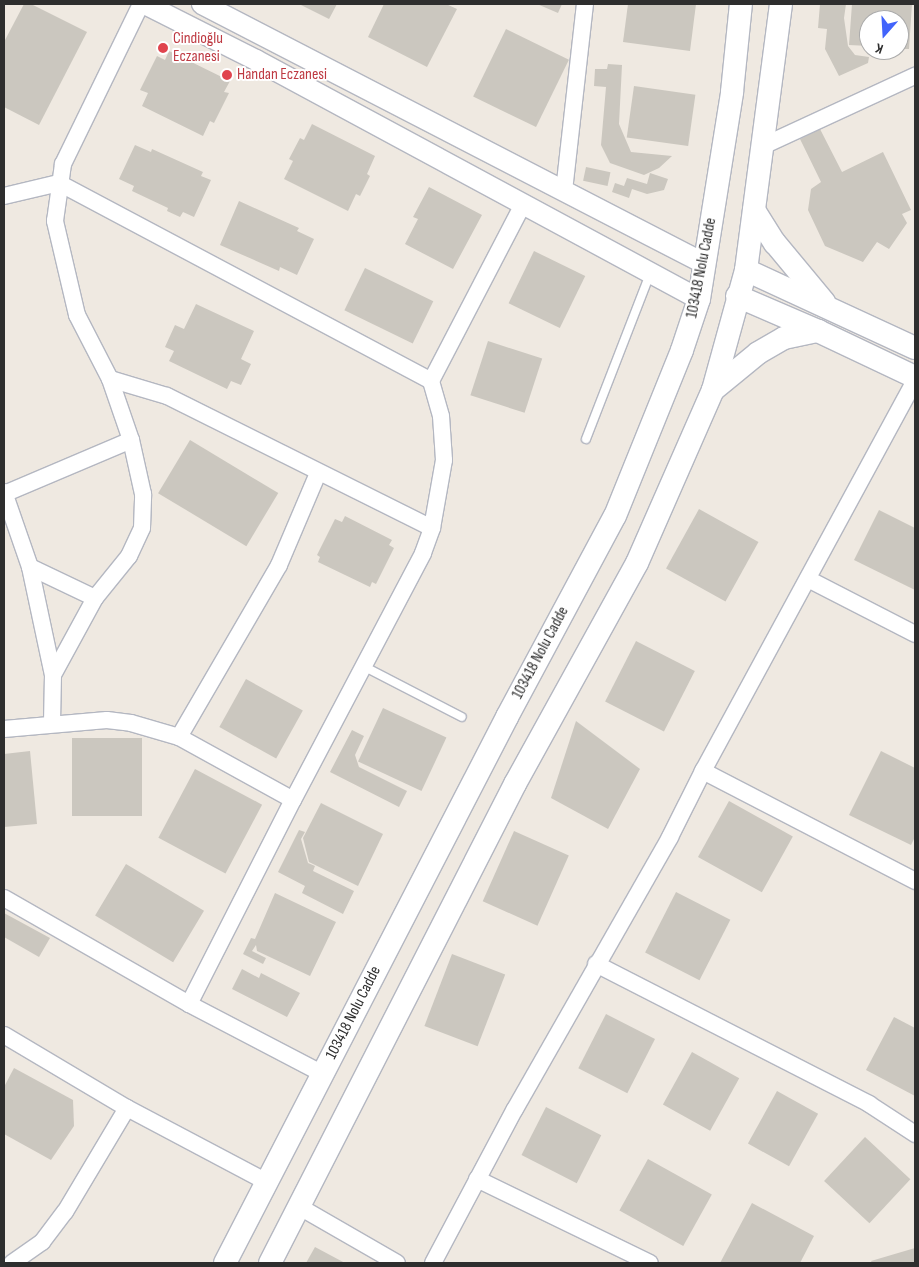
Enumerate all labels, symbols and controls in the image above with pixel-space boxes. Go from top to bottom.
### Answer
north arrow [859,10,909,60]
place label: Cindioğlu Eczanesi [173,29,223,67]
text: K [873,40,885,58]
marker: Cindioğlu Eczanesi [157,42,169,54]
place label: Handan Eczanesi [237,65,327,85]
marker: Handan Eczanesi [221,69,233,81]
street label: 103418 Nolu Cadde [683,216,721,320]
street label: 103418 Nolu Cadde [509,604,573,702]
street label: 103418 Nolu Cadde [322,963,386,1063]

